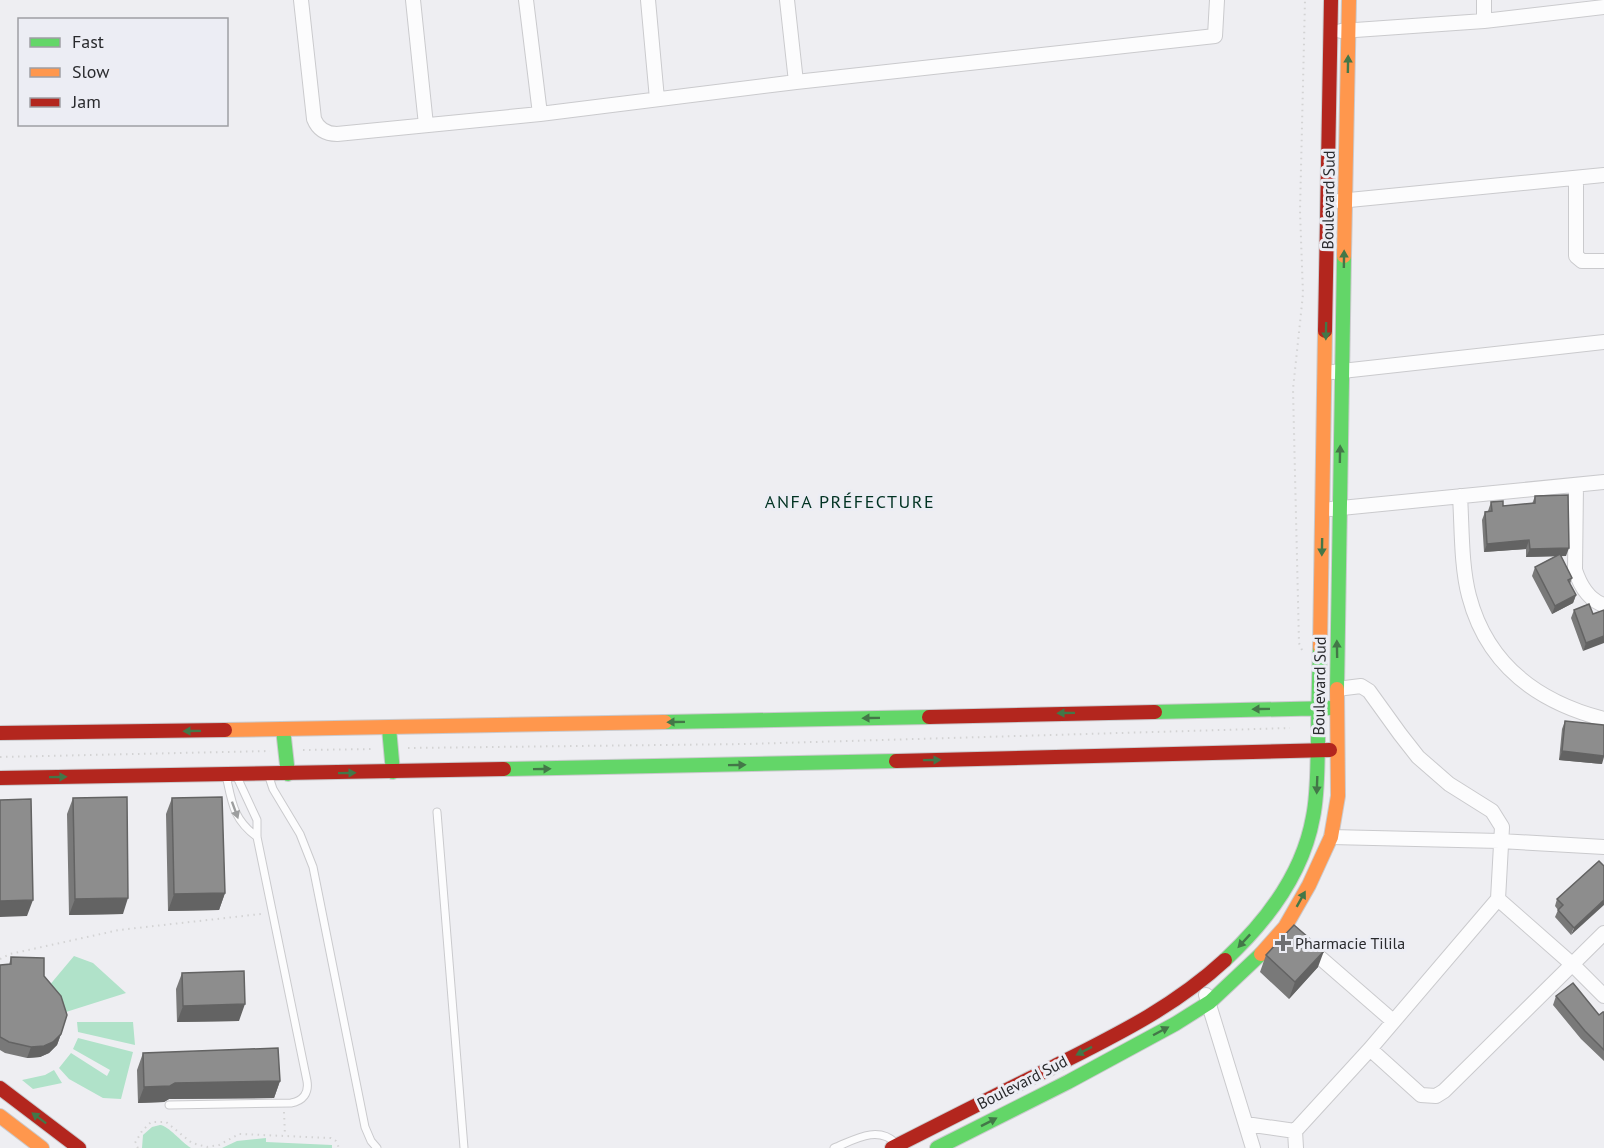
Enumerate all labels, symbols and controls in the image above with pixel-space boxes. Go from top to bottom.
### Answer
legend [18,18,228,126]
text: Fast [72,30,104,53]
one-way arrow [1343,55,1352,74]
text: Slow [72,60,110,83]
text: Jam [71,90,101,113]
street label: Boulevard Sud [1317,150,1339,250]
one-way arrow [1339,250,1349,269]
one-way arrow [1321,322,1331,341]
one-way arrow [1335,445,1345,464]
district label: ANFA PRÉFECTURE [765,490,935,513]
one-way arrow [1317,538,1327,557]
street label: Boulevard Sud [1308,636,1330,736]
one-way arrow [1332,640,1342,659]
one-way arrow [1251,704,1270,714]
one-way arrow [1056,709,1075,718]
one-way arrow [861,713,880,723]
one-way arrow [666,717,685,726]
one-way arrow [183,726,202,735]
one-way arrow [922,756,941,765]
one-way arrow [727,760,746,770]
one-way arrow [532,764,551,774]
one-way arrow [337,768,356,778]
one-way arrow [49,772,68,782]
one-way arrow [1312,775,1321,794]
one-way arrow [230,801,240,819]
one-way arrow [1296,890,1306,907]
place label: Pharmacie Tilila [1295,933,1405,953]
one-way arrow [1237,934,1251,948]
marker: Pharmacie Tilila [1276,936,1290,950]
one-way arrow [1153,1026,1170,1036]
one-way arrow [1076,1046,1093,1056]
street label: Boulevard Sud [973,1051,1071,1113]
one-way arrow [32,1112,47,1124]
one-way arrow [980,1117,997,1126]

